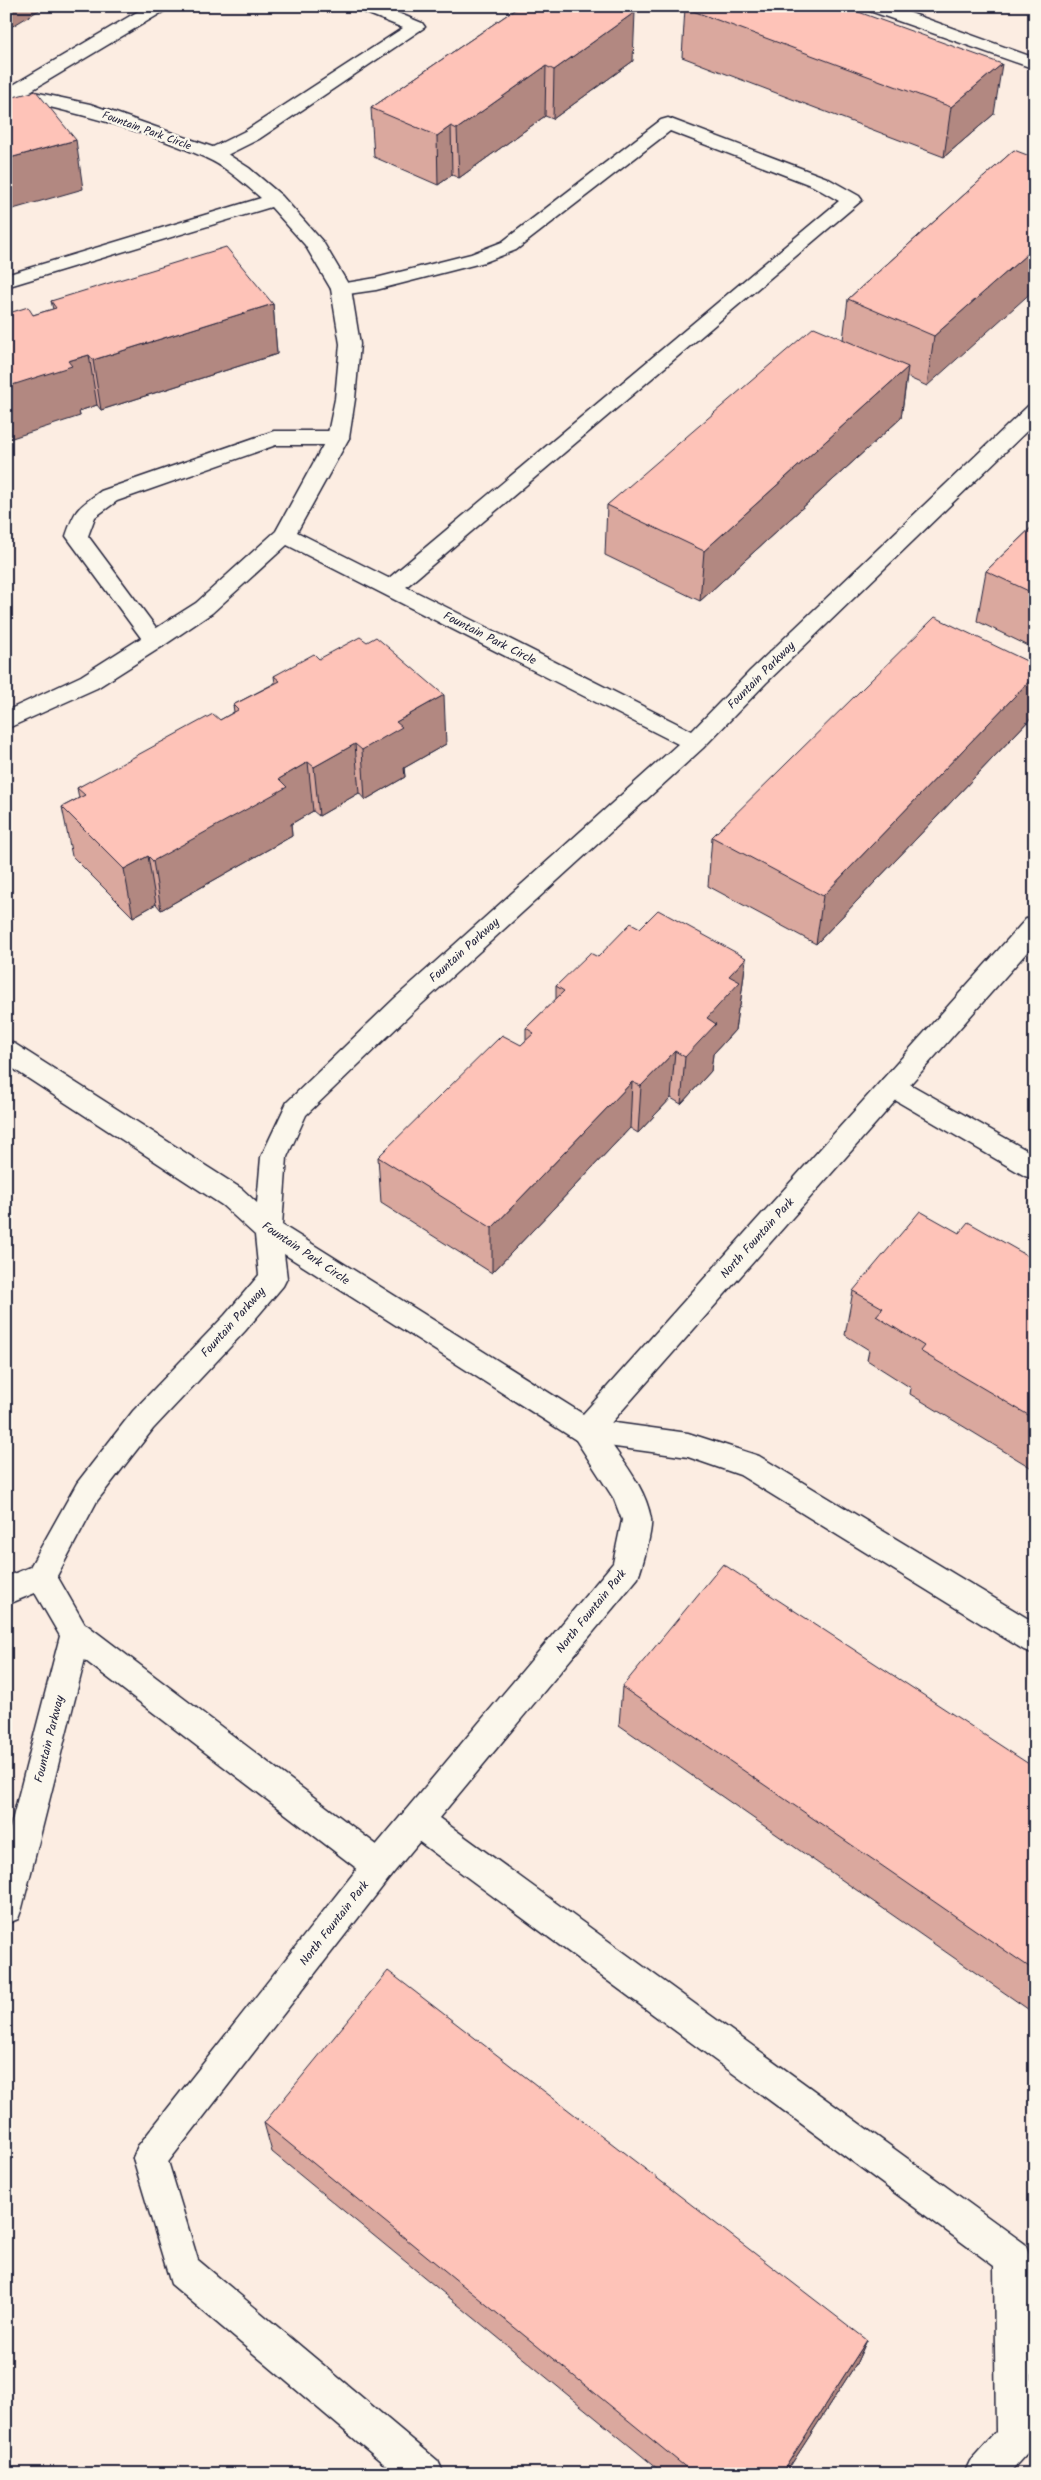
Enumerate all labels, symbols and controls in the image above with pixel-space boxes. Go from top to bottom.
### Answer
street label: Fountain Park Circle [99,106,194,155]
street label: Fountain Park Circle [440,607,540,670]
street label: Fountain Parkway [723,637,800,714]
street label: Fountain Parkway [425,913,504,987]
street label: North Fountain Park [716,1193,799,1283]
street label: Fountain Park Circle [258,1217,354,1290]
street label: Fountain Parkway [196,1283,271,1362]
street label: North Fountain Park [551,1565,632,1657]
street label: Fountain Parkway [29,1693,70,1785]
street label: North Fountain Park [295,1876,374,1970]

